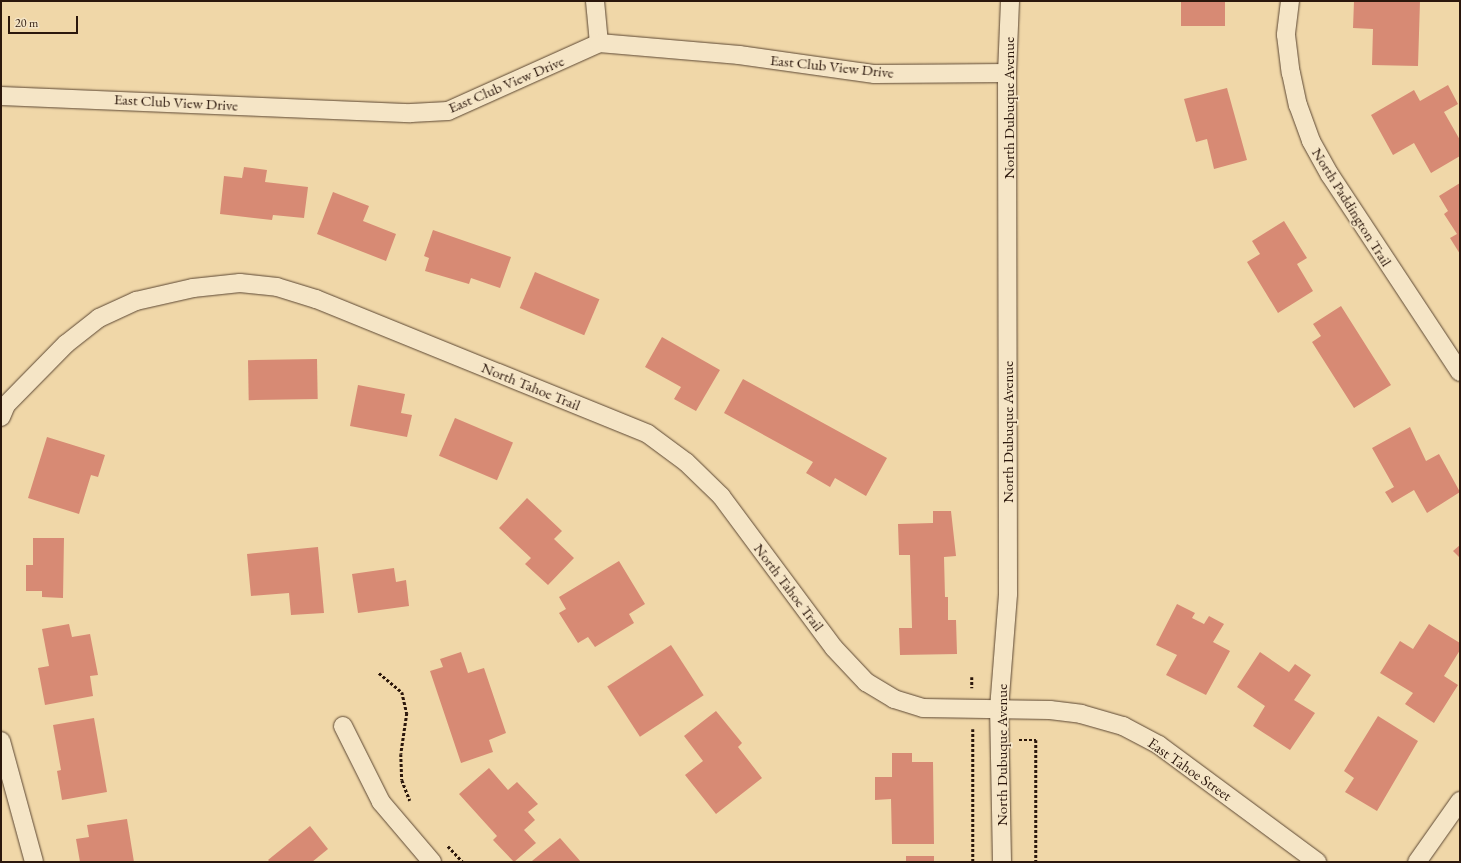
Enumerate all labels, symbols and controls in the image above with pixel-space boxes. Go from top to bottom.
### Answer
scale bar [10,8,80,34]
text: 20 m [15,15,38,31]
street label: North Dubuque Avenue [1000,37,1018,179]
street label: East Club View Drive [445,51,567,117]
street label: East Club View Drive [769,51,895,81]
street label: East Club View Drive [114,90,238,114]
street label: North Paddington Trail [1308,144,1396,270]
street label: North Tahoe Trail [479,358,583,414]
street label: North Dubuque Avenue [999,361,1017,503]
street label: North Tahoe Trail [750,540,828,634]
street label: North Dubuque Avenue [993,684,1011,826]
street label: East Tahoe Street [1145,734,1235,804]

